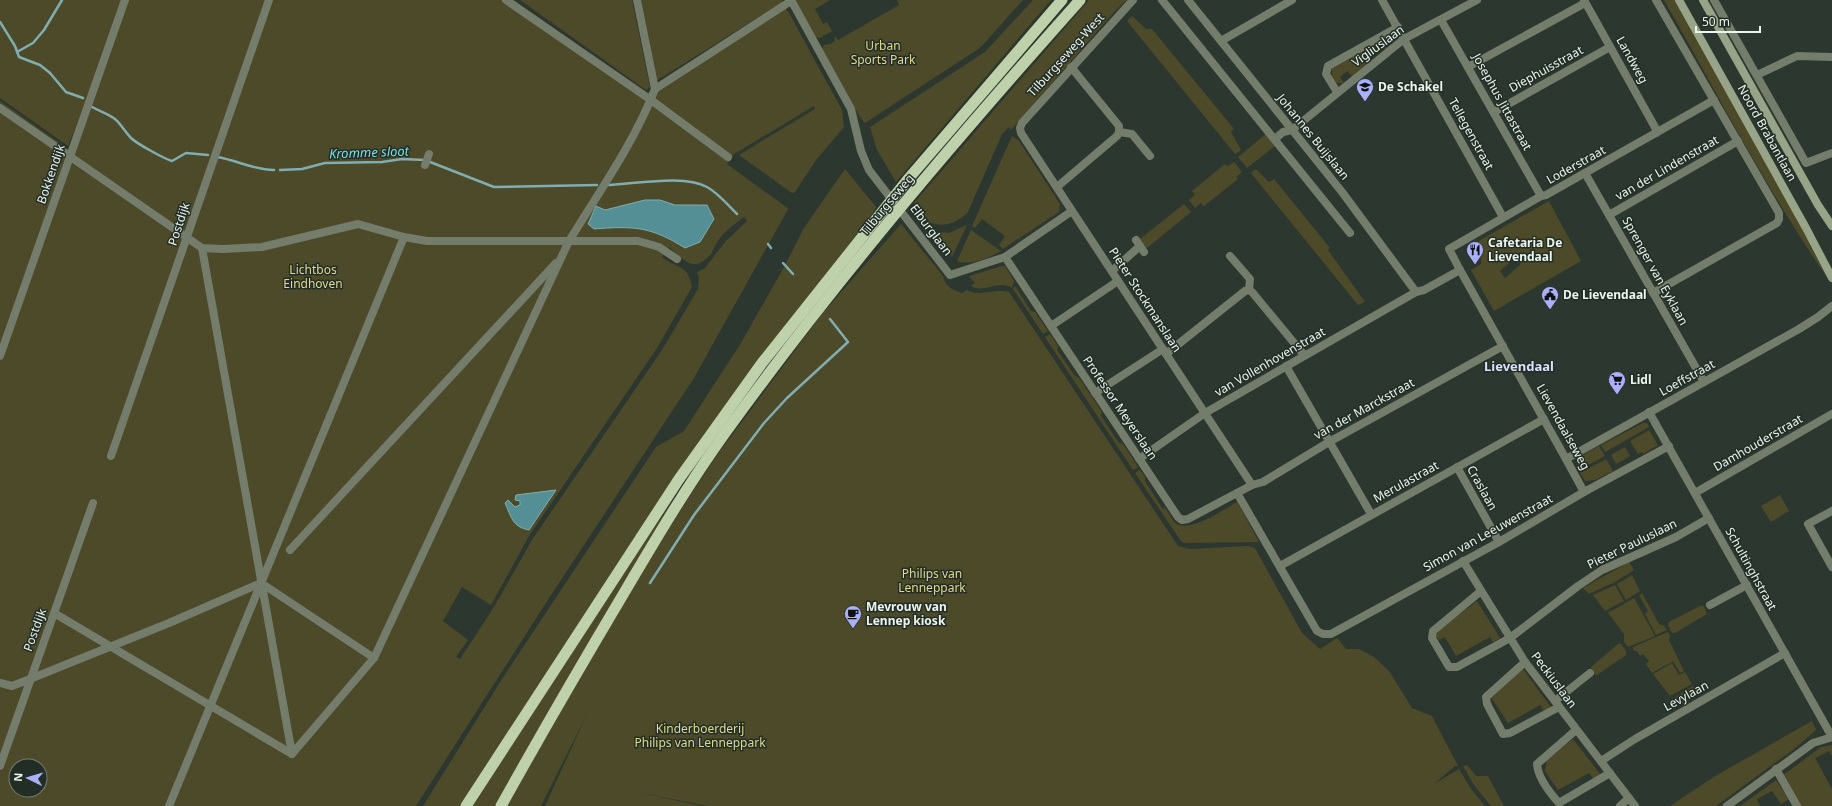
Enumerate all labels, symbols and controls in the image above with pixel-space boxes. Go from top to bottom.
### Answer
scale bar [1696,8,1760,34]
street label: Tilburgseweg-West [1023,9,1108,100]
text: 50 m [1702,13,1730,30]
street label: Vigliuslaan [1348,21,1407,70]
street label: Landweg [1613,33,1652,86]
park label: Urban Sports Park [851,37,916,68]
street label: Diephuisstraat [1506,41,1586,96]
street label: Josephus Jittastraat [1468,49,1536,154]
school or university icon: De Schakel [1355,77,1375,102]
place label: De Schakel [1378,78,1443,95]
street label: Noord Brabantlaan [1734,81,1801,184]
street label: Johannes Buijslaan [1273,89,1353,183]
street label: Tellegenstraat [1445,95,1499,173]
street label: van der Lindenstraat [1612,131,1722,204]
street label: Bokkendijk [32,141,69,206]
street label: Loderstraat [1543,141,1609,188]
water label: Kromme sloot [329,142,410,162]
street label: Tilburgseweg [856,170,917,239]
street label: Postdijk [164,199,194,248]
street label: Elburglaan [906,200,956,259]
street label: Sprenger van Eyklaan [1619,213,1692,328]
place label: Cafetaria De Lievendaal [1488,234,1562,265]
restaurant icon: Cafetaria De Lievendaal [1465,240,1485,265]
street label: Pieter Stockmanslaan [1105,244,1186,355]
park label: Lichtbos Eindhoven [283,261,343,292]
public building icon: De Lievendaal [1540,285,1560,310]
place label: De Lievendaal [1563,286,1647,303]
street label: van Vollenhovenstraat [1211,323,1329,400]
street label: Professor Meyerslaan [1079,352,1162,463]
street label: Loeffstraat [1656,355,1718,400]
district label: Lievendaal [1484,357,1554,375]
supermarket icon: Lidl [1607,370,1627,395]
place label: Lidl [1630,371,1651,388]
street label: van der Marckstraat [1310,373,1418,443]
street label: Lievendaalseweg [1533,381,1594,473]
street label: Damhouderstraat [1710,410,1806,475]
street label: Merulastraat [1370,456,1442,507]
street label: Craslaan [1463,462,1502,513]
street label: Simon van Leeuwenstraat [1420,490,1556,575]
street label: Pieter Pauluslaan [1584,514,1680,573]
street label: Schultinghstraat [1722,524,1782,614]
park label: Philips van Lenneppark [898,565,966,596]
place label: Mevrouw van Lennep kiosk [866,598,947,629]
cafe icon: Mevrouw van Lennep kiosk [843,604,863,629]
street label: Postdijk [19,605,50,654]
street label: Peckiuslaan [1528,648,1581,711]
street label: Levylaan [1660,676,1711,715]
park label: Kinderboerderij Philips van Lenneppark [634,720,766,751]
north arrow [8,758,48,798]
text: N [10,772,25,782]

